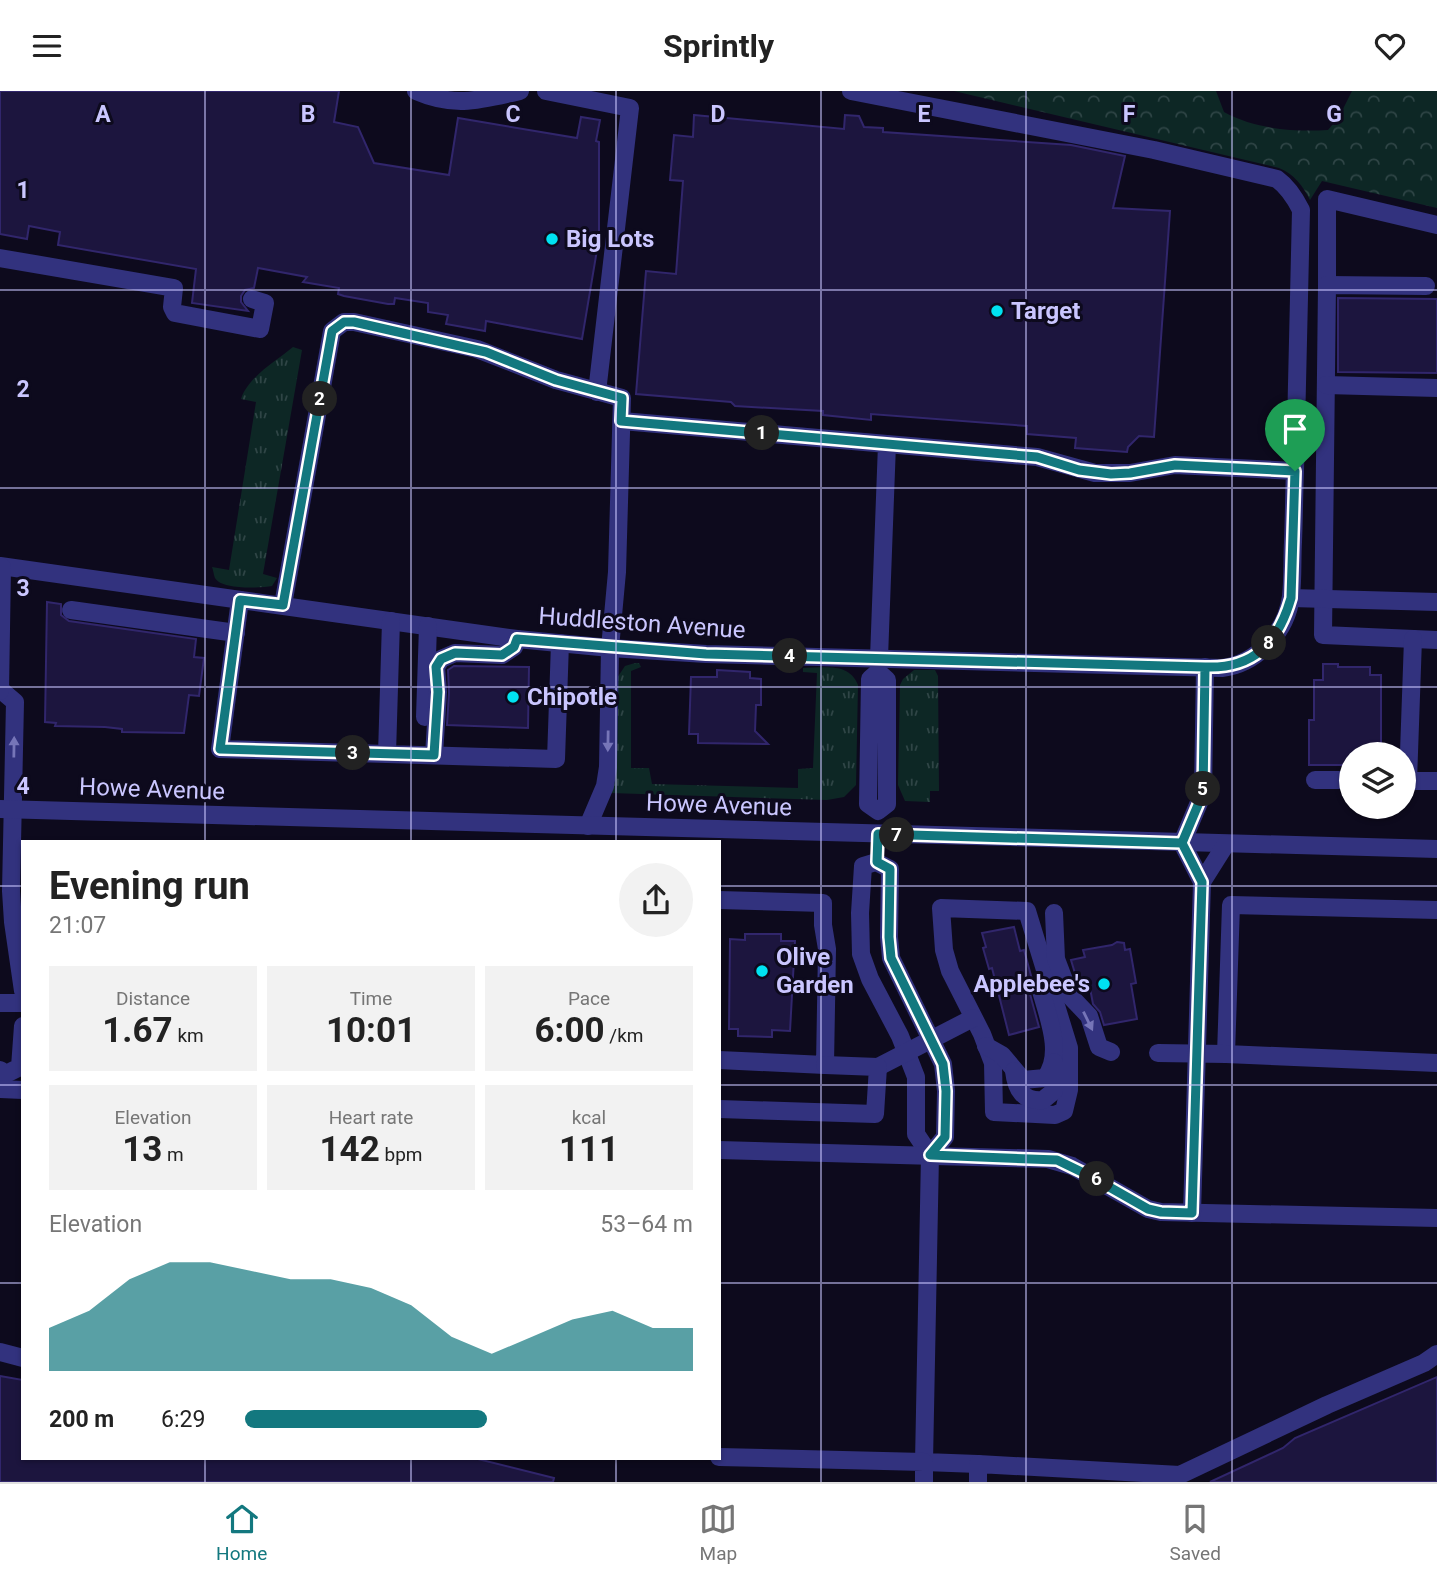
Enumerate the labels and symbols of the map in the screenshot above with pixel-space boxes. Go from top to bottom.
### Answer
text: A [95,101,111,128]
text: B [301,101,315,128]
text: C [505,101,521,128]
text: D [711,101,725,128]
text: E [918,101,931,128]
text: F [1123,101,1136,128]
text: G [1326,101,1342,128]
text: 1 [16,177,30,204]
place label: Big Lots [566,225,654,253]
marker: Big Lots [544,231,560,247]
place label: Target [1011,297,1080,325]
marker: Target [989,303,1005,319]
text: 2 [16,376,30,403]
pin: 2 [302,381,338,417]
pin [1265,399,1325,471]
pin: 1 [744,415,780,451]
text: 3 [16,575,30,602]
street label: Huddleston Avenue [538,602,746,644]
pin: 8 [1252,625,1286,661]
pin: 4 [772,639,808,673]
place label: Chipotle [527,683,617,711]
marker: Chipotle [505,689,521,705]
one-way arrow [603,730,614,752]
pin: 3 [336,735,370,771]
one-way arrow [8,736,20,758]
pin: 5 [1186,771,1220,807]
street label: Howe Avenue [79,772,225,806]
text: 4 [16,773,30,800]
street label: Howe Avenue [646,788,792,822]
pin: 7 [880,817,914,853]
place label: Olive Garden [776,943,854,999]
marker: Olive Garden [754,963,770,979]
place label: Applebee's [974,970,1090,998]
marker: Applebee's [1096,976,1112,992]
one-way arrow [1082,1010,1094,1031]
pin: 6 [1080,1161,1114,1197]

